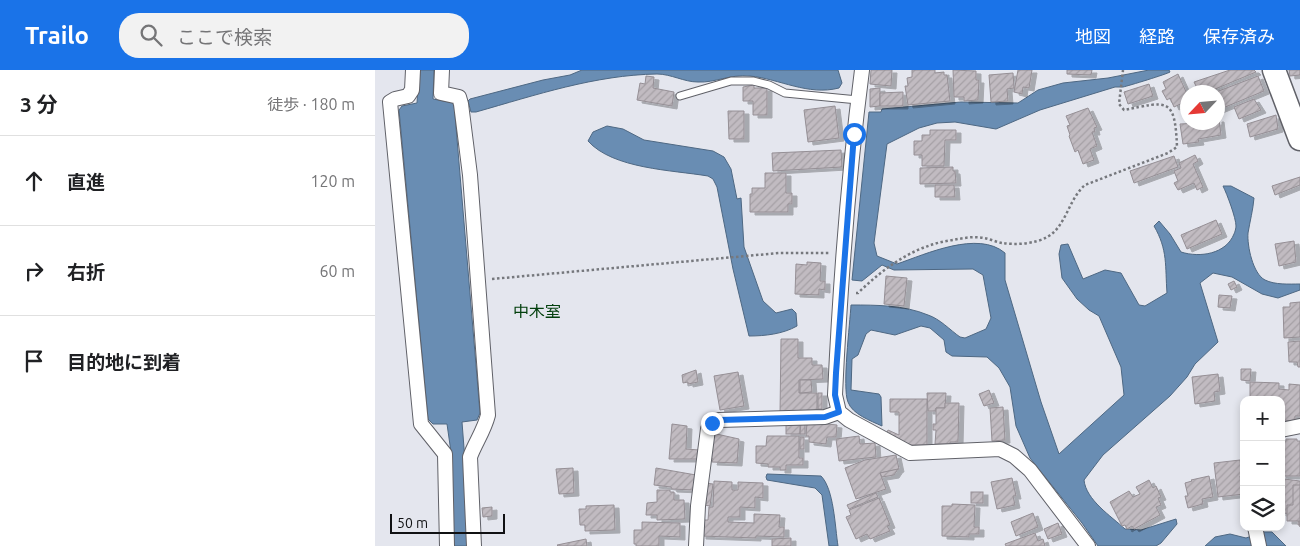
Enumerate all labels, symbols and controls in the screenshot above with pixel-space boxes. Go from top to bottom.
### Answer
search box [119,13,469,58]
icon: search [137,21,165,49]
text: Trailo [25,22,89,49]
text: ここで検索 [177,26,272,48]
text: 地図 [1075,26,1111,46]
text: 経路 [1139,26,1175,46]
text: 保存済み [1203,26,1275,46]
north arrow [1180,85,1225,130]
text: 3 分 [20,92,58,116]
text: 徒歩 · 180 m [267,95,355,113]
route start [843,123,866,146]
icon: ahead [20,167,48,195]
text: 直進 [67,171,105,193]
text: 120 m [310,172,355,190]
icon: right [20,257,48,285]
text: 右折 [67,261,105,283]
text: 60 m [319,262,355,280]
district label: 中木室 [513,302,561,320]
icon: arrive [20,347,48,375]
text: 目的地に到着 [67,351,181,373]
map controls [1240,396,1285,531]
button: + [1240,396,1285,441]
route end [701,412,724,435]
button: − [1240,441,1285,486]
button: layers [1240,486,1285,531]
scale bar [390,511,505,534]
text: 50 m [397,515,428,531]

